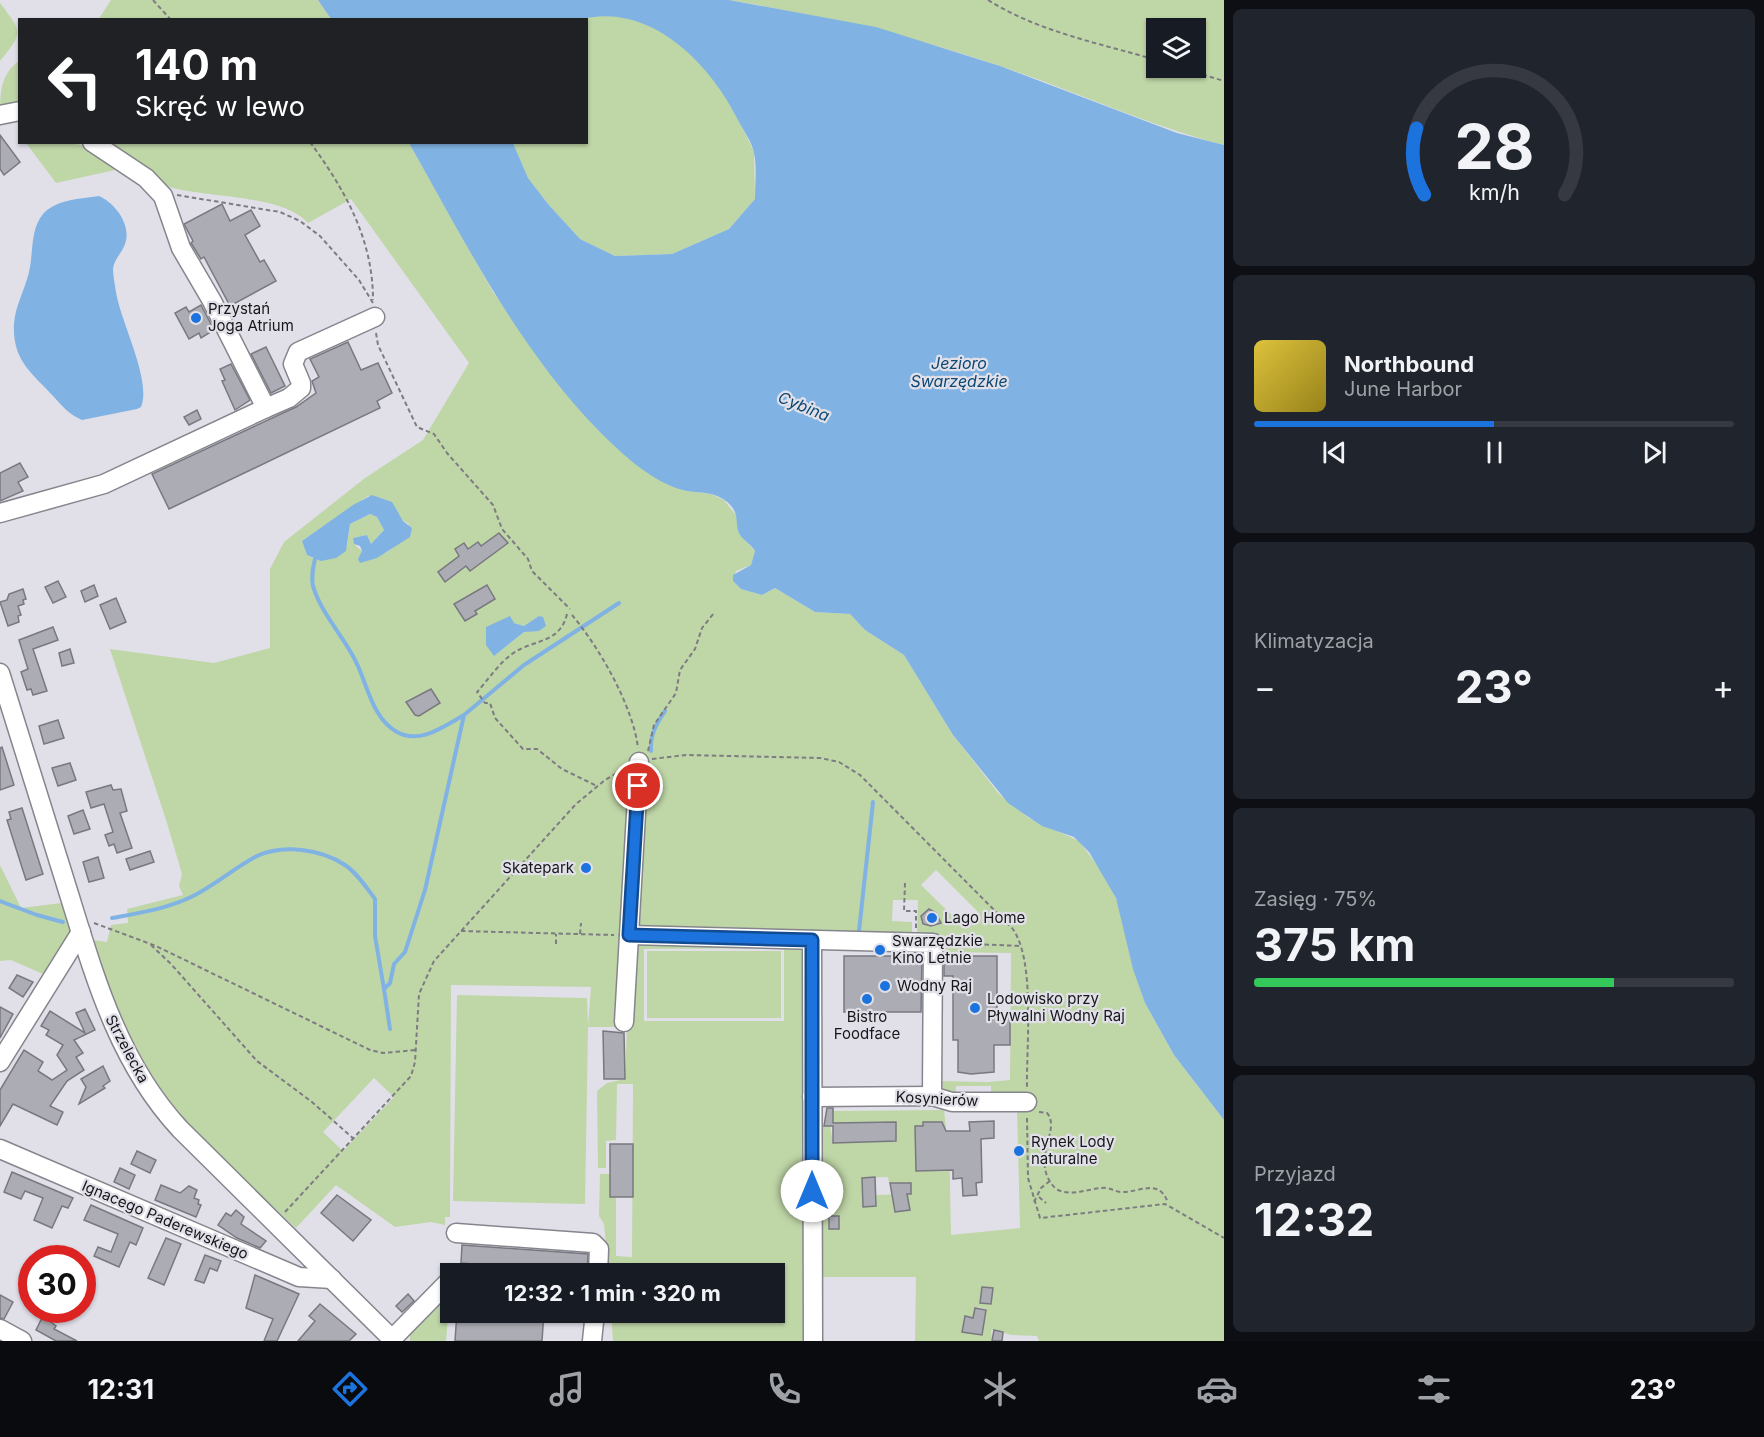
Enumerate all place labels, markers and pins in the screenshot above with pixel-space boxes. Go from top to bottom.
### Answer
place label: Przystań Joga Atrium [208,299,294,335]
marker: Przystań Joga Atrium [189,311,203,325]
pin [612,760,663,811]
place label: Skatepark [502,858,575,877]
marker: Skatepark [579,861,593,875]
place label: Lago Home [944,908,1025,927]
marker: Lago Home [925,911,939,925]
place label: Swarzędzkie Kino Letnie [892,931,983,967]
marker: Swarzędzkie Kino Letnie [873,943,887,957]
place label: Wodny Raj [897,976,972,995]
marker: Wodny Raj [878,979,892,993]
place label: Lodowisko przy Pływalni Wodny Raj [987,989,1125,1025]
marker: Bistro Foodface [860,992,874,1006]
marker: Lodowisko przy Pływalni Wodny Raj [968,1001,982,1015]
place label: Bistro Foodface [834,1007,900,1043]
place label: Rynek Lody naturalne [1031,1132,1115,1168]
marker: Rynek Lody naturalne [1012,1144,1026,1158]

